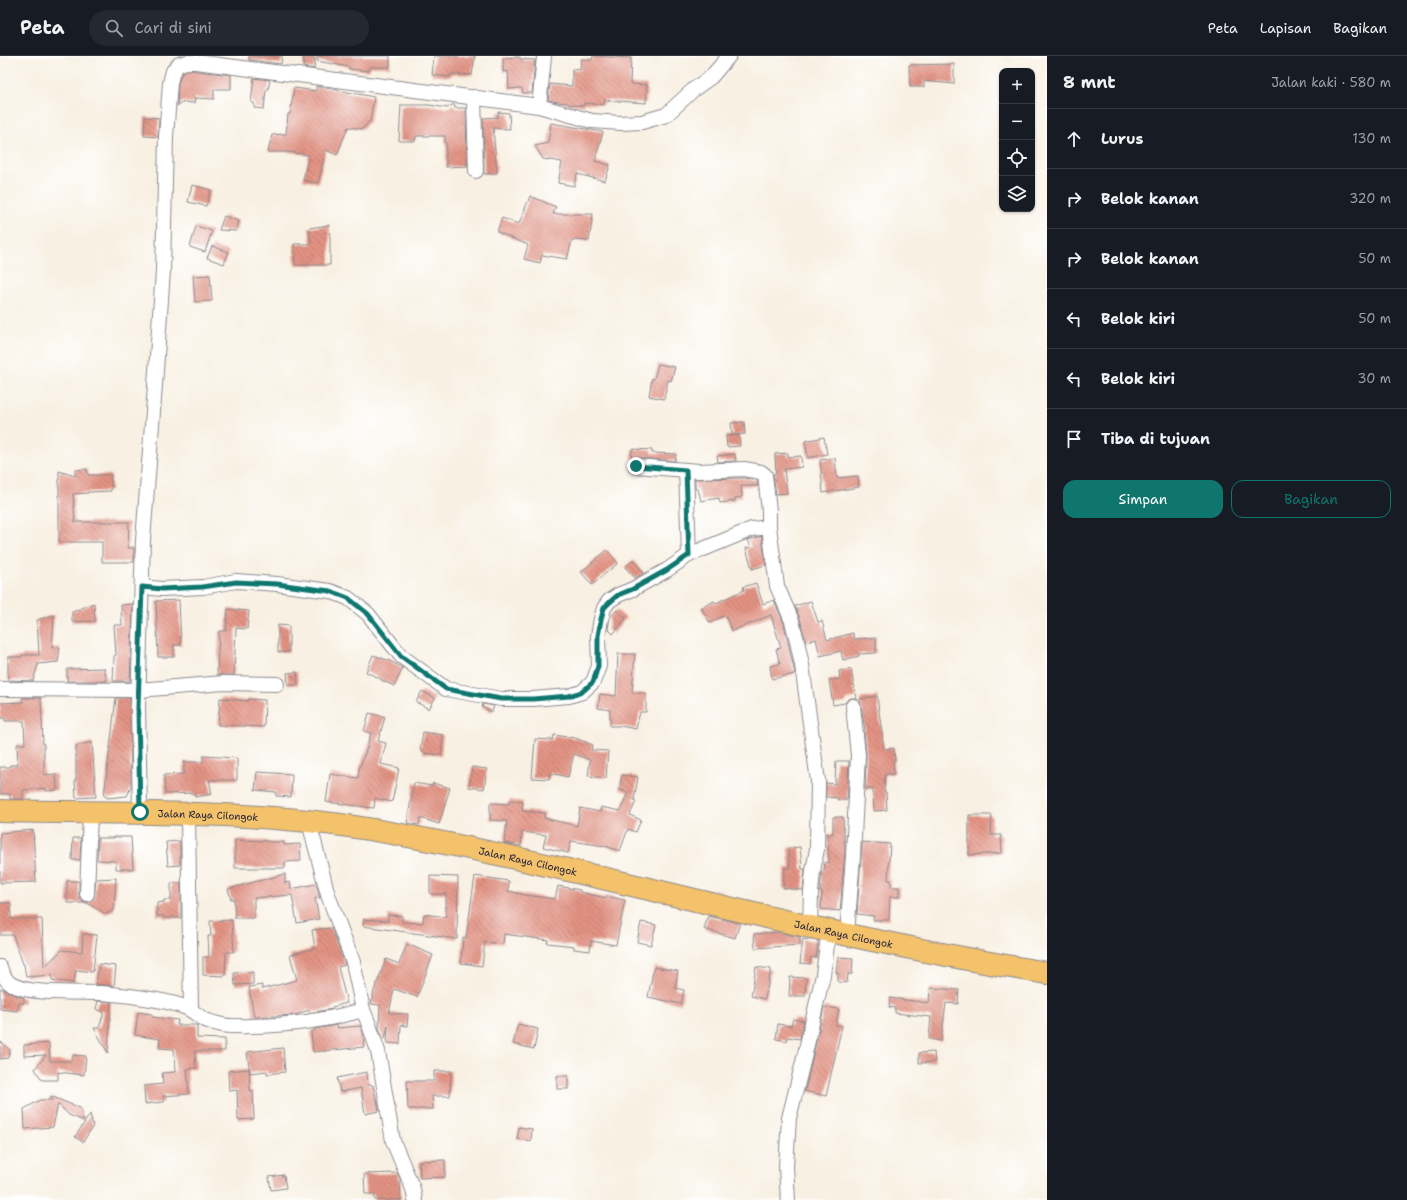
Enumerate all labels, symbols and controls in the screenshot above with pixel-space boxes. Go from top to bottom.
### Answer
search box [89,10,369,46]
text: Peta [20,15,65,40]
icon: search [103,17,125,39]
text: Cari di sini [135,18,212,38]
text: Peta [1208,19,1238,37]
text: Lapisan [1260,19,1311,37]
text: Bagikan [1333,19,1387,37]
map controls [999,68,1035,212]
button: + [999,68,1035,104]
text: 8 mnt [1063,71,1116,93]
text: Jalan kaki · 580 m [1271,74,1391,91]
button: − [999,104,1035,140]
icon: ahead [1063,128,1085,150]
text: Lurus [1101,129,1143,149]
text: 130 m [1353,130,1391,147]
button: locate [999,140,1035,176]
button: layers [999,176,1035,212]
icon: right [1063,188,1085,210]
text: Belok kanan [1101,189,1199,209]
text: 320 m [1349,190,1391,207]
icon: right [1063,248,1085,270]
text: Belok kanan [1101,249,1199,269]
text: 50 m [1358,250,1391,267]
icon: left [1063,308,1085,330]
text: Belok kiri [1101,309,1175,329]
text: 50 m [1358,310,1391,327]
icon: left [1063,368,1085,390]
text: Belok kiri [1101,369,1175,389]
text: 30 m [1357,370,1391,387]
icon: arrive [1063,428,1085,450]
text: Tiba di tujuan [1101,429,1210,449]
route end [627,457,645,475]
button: Simpan [1063,480,1223,518]
button: Bagikan [1231,480,1391,518]
route start [131,803,149,821]
street label: Jalan Raya Cilongok [158,807,259,824]
street label: Jalan Raya Cilongok [477,844,579,879]
street label: Jalan Raya Cilongok [793,917,894,951]

